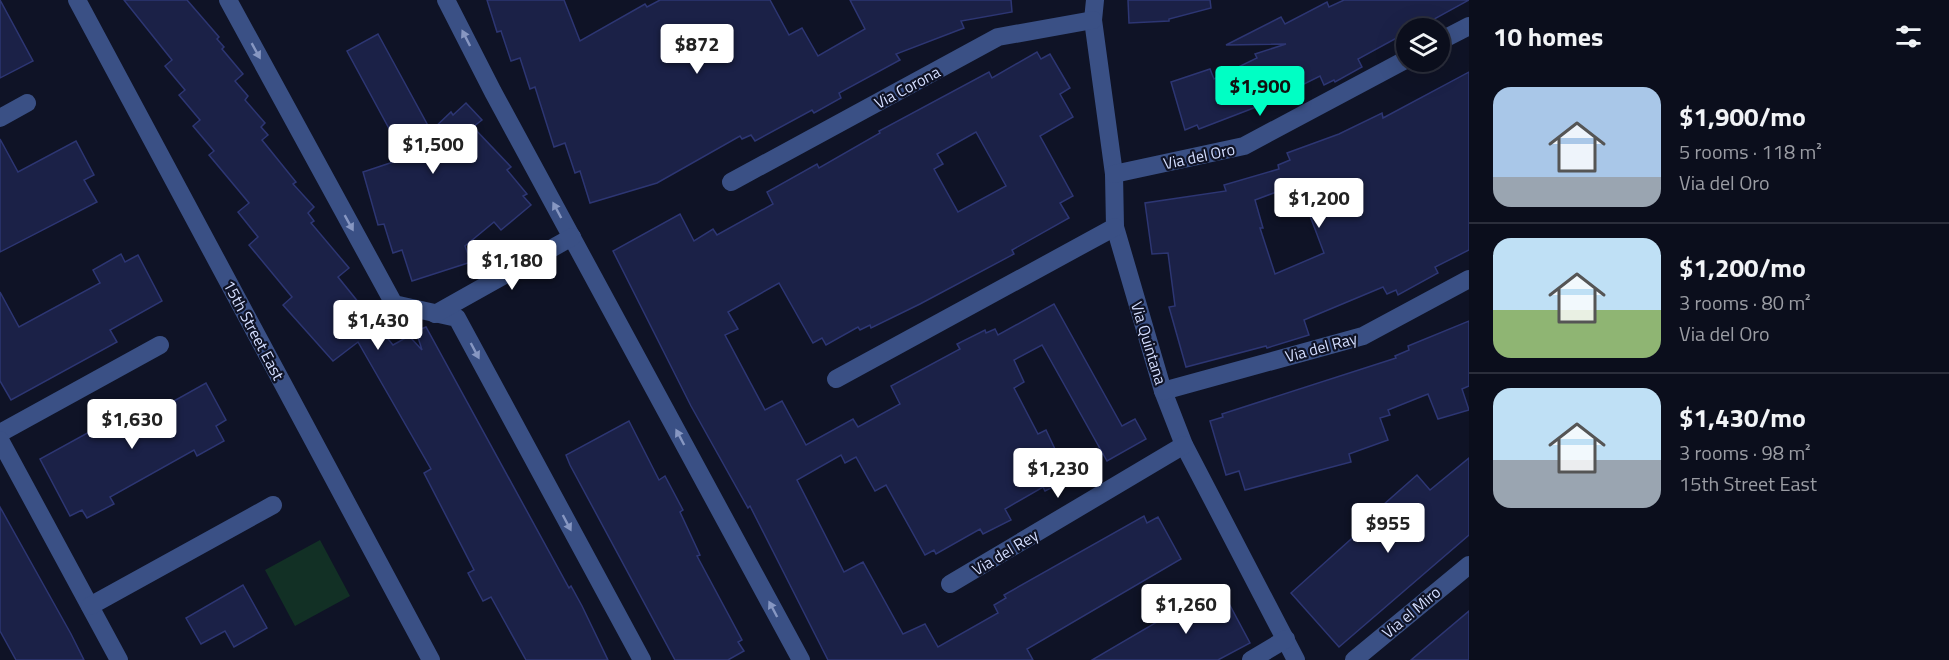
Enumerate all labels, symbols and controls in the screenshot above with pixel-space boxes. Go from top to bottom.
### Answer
text: 10 homes [1493,17,1603,56]
map controls [1396,18,1450,72]
button: layers [1396,18,1450,72]
icon: filters [1892,20,1925,53]
pin: $872 [661,24,733,75]
text: $872 [675,28,719,59]
one-way arrow [461,30,470,47]
one-way arrow [251,43,261,60]
street label: Via Corona [870,60,944,114]
pin: $1,900 [1211,66,1309,117]
text: $1,900 [1229,70,1291,101]
text: $1,900/mo [1679,97,1806,136]
icon: home [1541,111,1613,183]
pin: $1,500 [384,124,482,175]
text: $1,500 [402,128,464,159]
text: 5 rooms · 118 m² [1679,136,1822,167]
street label: Via del Oro [1161,137,1237,175]
text: Via del Oro [1679,167,1770,198]
pin: $1,200 [1270,178,1368,229]
text: $1,200 [1288,182,1350,213]
one-way arrow [552,202,562,219]
one-way arrow [344,214,354,231]
pin: $1,180 [463,240,561,291]
text: $1,180 [481,244,543,275]
text: $1,200/mo [1679,248,1806,287]
icon: home [1541,262,1613,334]
street label: 15th Street East [218,276,291,385]
text: 3 rooms · 80 m² [1679,287,1811,318]
street label: Via Quintana [1125,299,1173,387]
pin: $1,430 [329,300,427,351]
text: $1,430 [347,304,409,335]
text: Via del Oro [1679,318,1770,349]
street label: Via del Ray [1282,326,1360,368]
one-way arrow [470,343,480,360]
text: $1,430/mo [1679,398,1806,437]
pin: $1,630 [83,399,181,450]
text: $1,630 [101,403,163,434]
icon: home [1541,412,1613,484]
one-way arrow [675,428,685,445]
text: 3 rooms · 98 m² [1679,437,1811,468]
pin: $1,230 [1009,448,1107,499]
text: $1,230 [1027,452,1089,483]
text: 15th Street East [1679,468,1817,499]
pin: $955 [1352,503,1424,554]
text: $955 [1366,507,1410,538]
one-way arrow [562,514,572,531]
street label: Via del Rey [967,523,1043,581]
street label: Via el Miro [1376,580,1446,644]
pin: $1,260 [1137,584,1235,635]
text: $1,260 [1155,588,1217,619]
one-way arrow [768,600,778,617]

